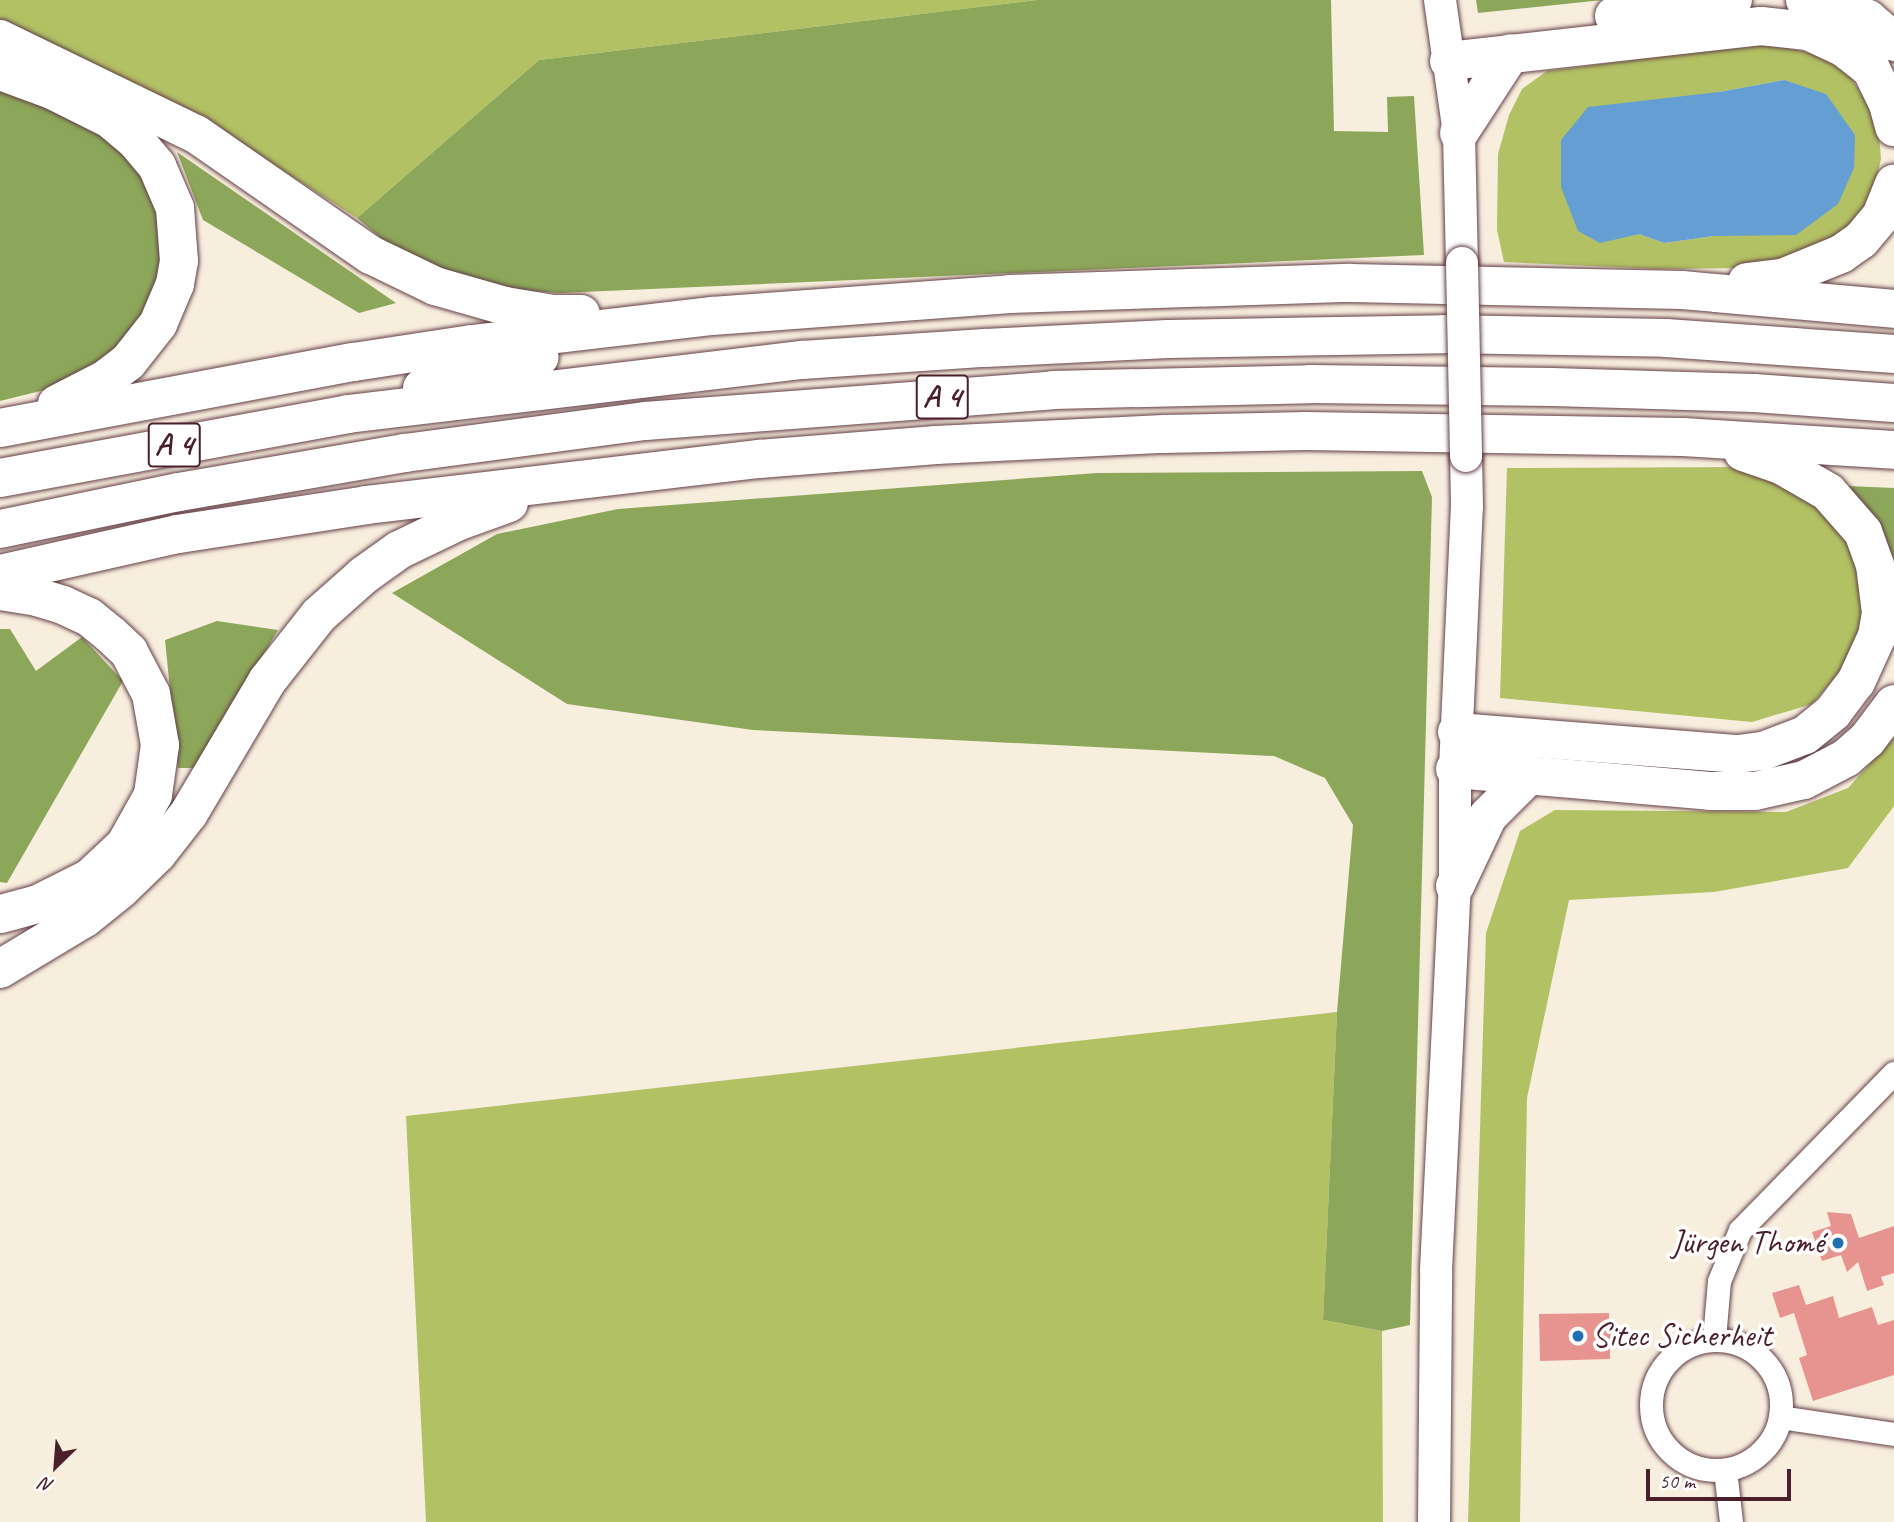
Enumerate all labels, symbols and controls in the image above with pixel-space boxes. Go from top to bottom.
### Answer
road number: A 4 [916,368,968,426]
road number: A 4 [148,416,200,474]
place label: Jürgen Thomé [1671,1223,1824,1263]
marker: Jürgen Thomé [1830,1235,1846,1251]
place label: Sitec Sicherheit [1592,1316,1771,1356]
marker: Sitec Sicherheit [1570,1328,1586,1344]
north arrow [21,1431,91,1501]
scale bar [1649,1456,1794,1500]
text: 50 m [1659,1468,1695,1494]
text: N [37,1472,58,1498]

